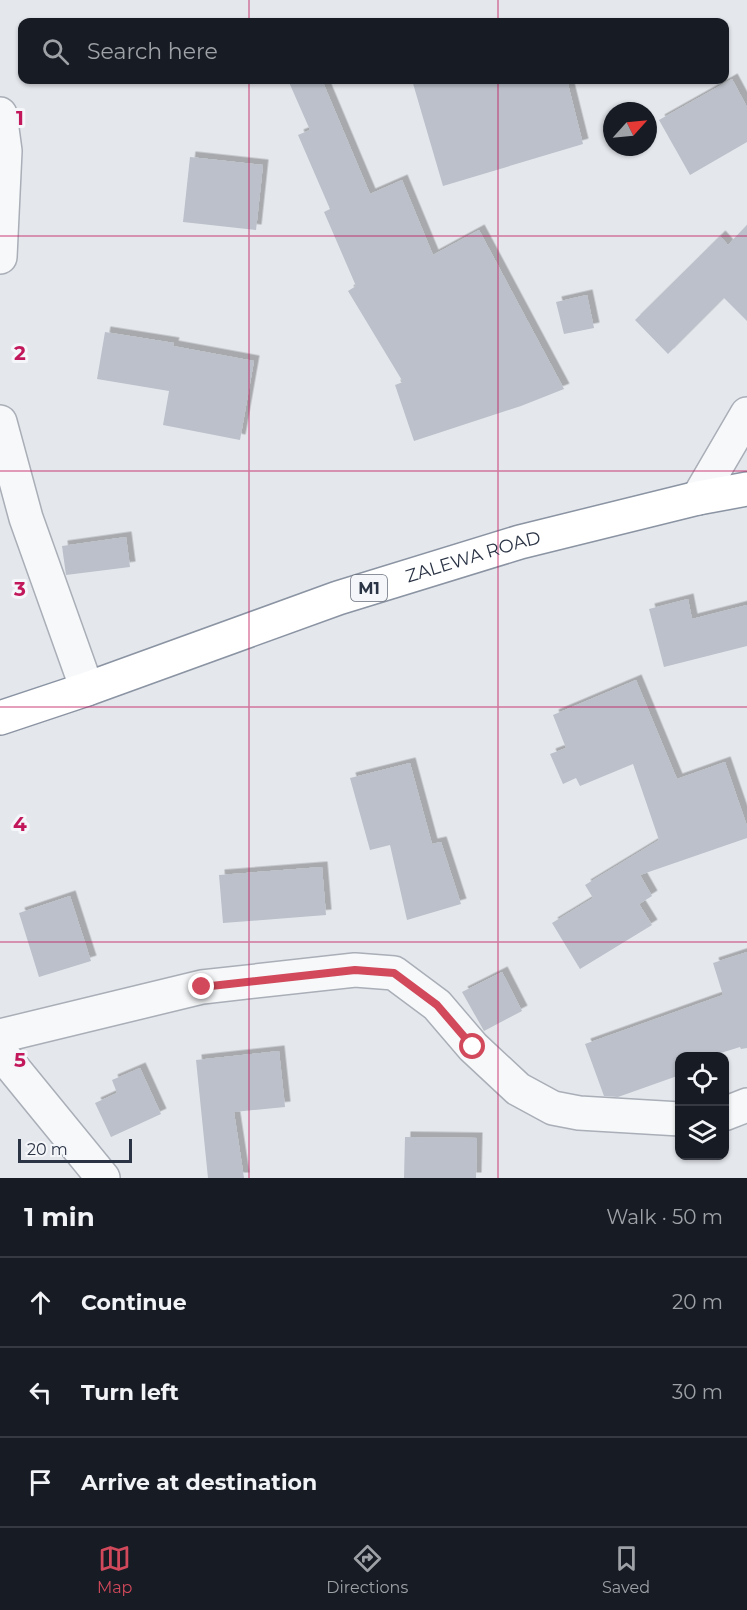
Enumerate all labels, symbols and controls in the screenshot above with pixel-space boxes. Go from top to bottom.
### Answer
search box [18,18,729,84]
icon: search [39,35,72,68]
text: Search here [87,38,218,65]
north arrow [603,102,657,156]
text: 1 [16,106,24,130]
text: 2 [14,341,26,365]
street label: ZALEWA ROAD [403,526,543,588]
road number: M1 [351,575,387,601]
text: 3 [13,577,26,601]
text: 4 [13,812,27,836]
route end [188,973,214,999]
route start [459,1033,485,1059]
text: 5 [14,1048,26,1072]
map controls [675,1052,729,1160]
button: locate [675,1052,729,1106]
button: layers [675,1106,729,1160]
scale bar [18,1136,132,1164]
text: 20 m [27,1140,68,1159]
text: 1 min [24,1201,95,1233]
text: Walk · 50 m [606,1205,723,1229]
icon: ahead [24,1286,57,1319]
text: Continue [81,1289,187,1316]
text: 20 m [672,1290,723,1314]
icon: left [24,1376,57,1409]
text: Turn left [81,1379,179,1406]
text: 30 m [672,1380,723,1404]
icon: arrive [24,1466,57,1499]
text: Arrive at destination [81,1469,317,1496]
tab: Map [97,1542,132,1597]
tab: Directions [326,1542,408,1597]
tab: Saved [602,1542,650,1597]

